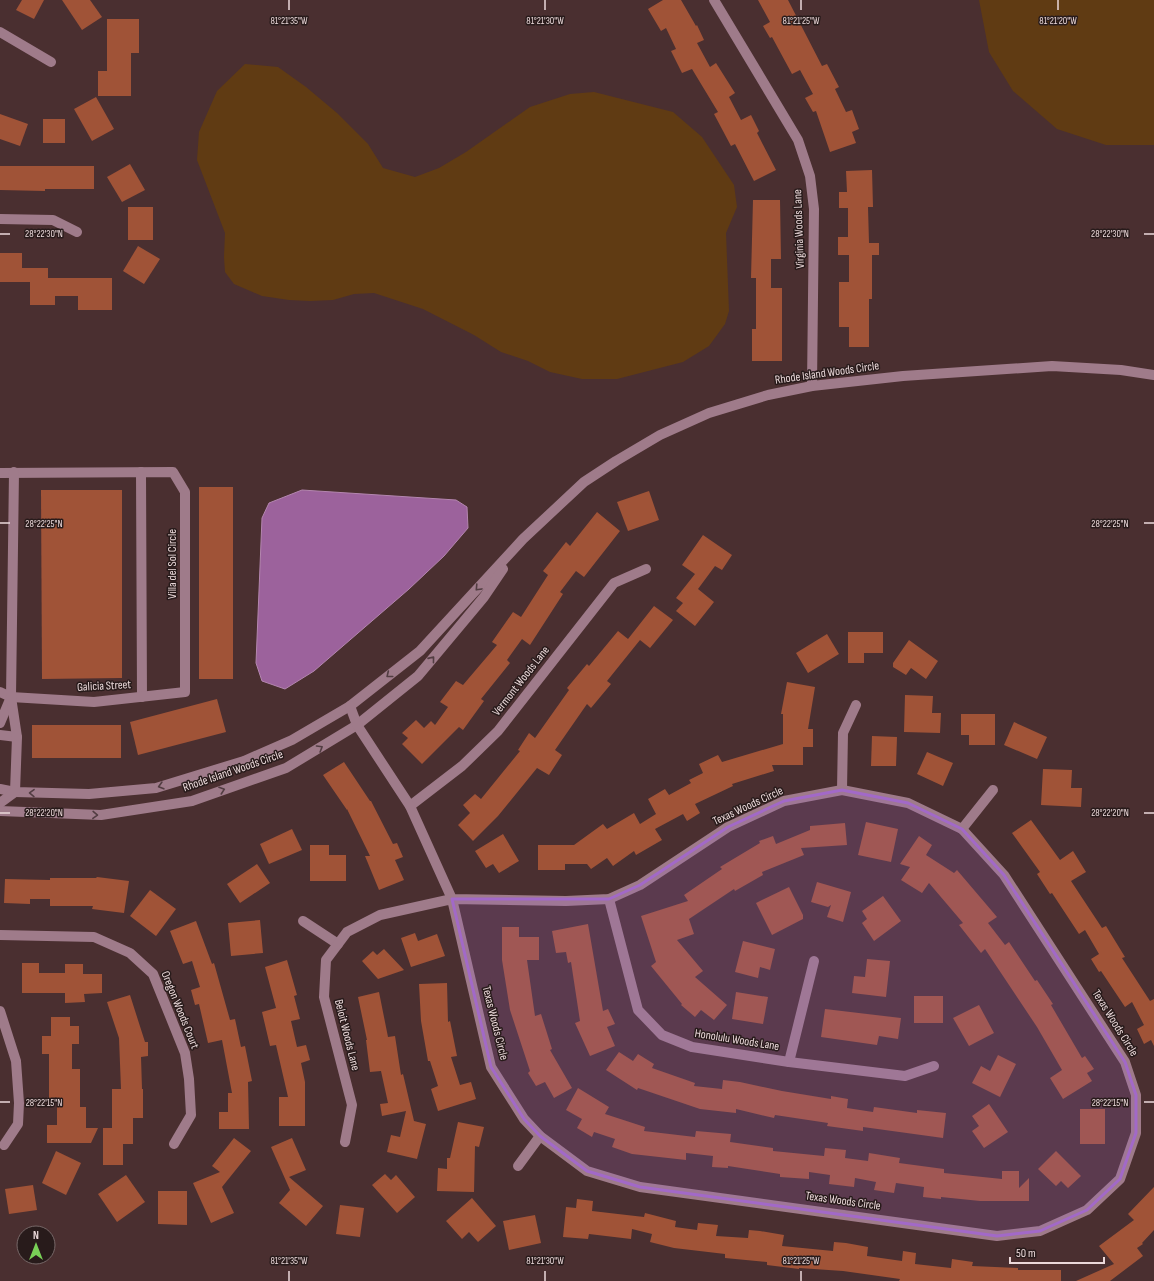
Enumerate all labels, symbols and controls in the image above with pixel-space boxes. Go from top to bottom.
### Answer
text: 81°21'35"W [270,15,308,27]
text: 81°21'30"W [526,15,564,27]
text: 81°21'25"W [783,15,820,27]
text: 81°21'20"W [1039,15,1077,27]
street label: Virginia Woods Lane [790,189,808,269]
text: 28°22'30"N [25,228,63,240]
text: 28°22'30"N [1091,228,1129,240]
street label: Rhode Island Woods Circle [774,358,880,388]
text: 28°22'25"N [25,518,63,530]
text: 28°22'25"N [1091,518,1129,530]
street label: Villa del Sol Circle [165,529,180,599]
one-way arrow [475,584,482,591]
street label: Vermont Woods Lane [489,643,553,719]
one-way arrow [428,657,435,664]
one-way arrow [387,670,394,677]
street label: Galicia Street [77,677,132,695]
one-way arrow [316,745,323,752]
street label: Rhode Island Woods Circle [181,747,285,795]
one-way arrow [158,781,165,790]
street label: Texas Woods Circle [710,783,786,829]
one-way arrow [218,787,225,795]
one-way arrow [29,789,35,797]
text: 28°22'20"N [25,807,63,819]
text: 28°22'20"N [1091,807,1129,819]
one-way arrow [92,811,98,819]
street label: Oregon Woods Court [158,969,203,1051]
street label: Texas Woods Circle [479,984,512,1062]
street label: Texas Woods Circle [1089,987,1142,1059]
street label: Beloit Woods Lane [331,998,363,1072]
street label: Honolulu Woods Lane [694,1026,781,1054]
text: 28°22'15"N [26,1097,62,1109]
text: 28°22'15"N [1092,1097,1128,1109]
street label: Texas Woods Circle [804,1188,882,1214]
north arrow [16,1225,56,1265]
text: N [33,1229,39,1242]
scale bar [1010,1239,1104,1265]
text: 50 m [1016,1246,1036,1261]
text: 81°21'35"W [270,1255,308,1267]
text: 81°21'30"W [526,1255,564,1267]
text: 81°21'25"W [783,1255,820,1267]

